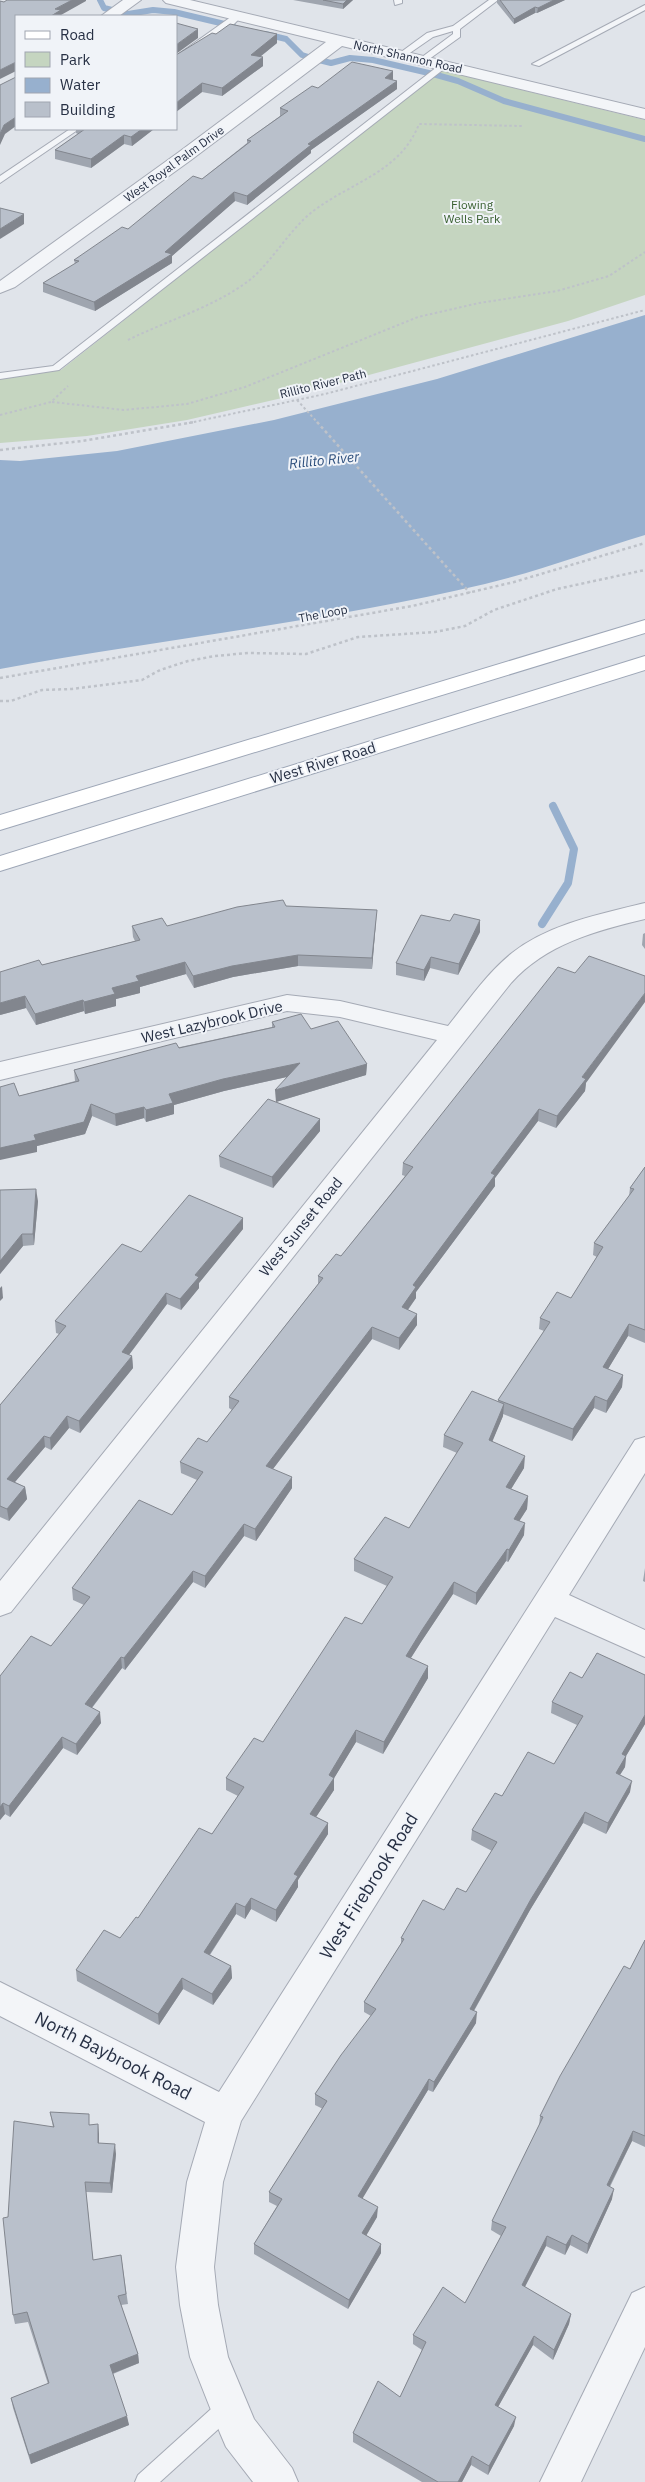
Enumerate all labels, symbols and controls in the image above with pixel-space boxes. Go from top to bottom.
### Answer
legend [15,15,178,130]
text: Road [60,25,95,44]
street label: North Shannon Road [352,37,464,76]
text: Park [60,50,90,69]
text: Water [60,75,101,94]
text: Building [60,100,115,119]
street label: West Royal Palm Drive [121,122,227,205]
park label: Flowing Wells Park [444,197,501,226]
street label: Rillito River Path [278,366,368,402]
water label: Rillito River [288,447,361,473]
street label: The Loop [297,601,349,626]
street label: West River Road [268,737,378,788]
street label: West Lazybrook Drive [139,996,284,1047]
street label: West Sunset Road [255,1173,346,1280]
street label: West Firebrook Road [314,1808,423,1963]
street label: North Baybrook Road [31,2006,195,2105]

